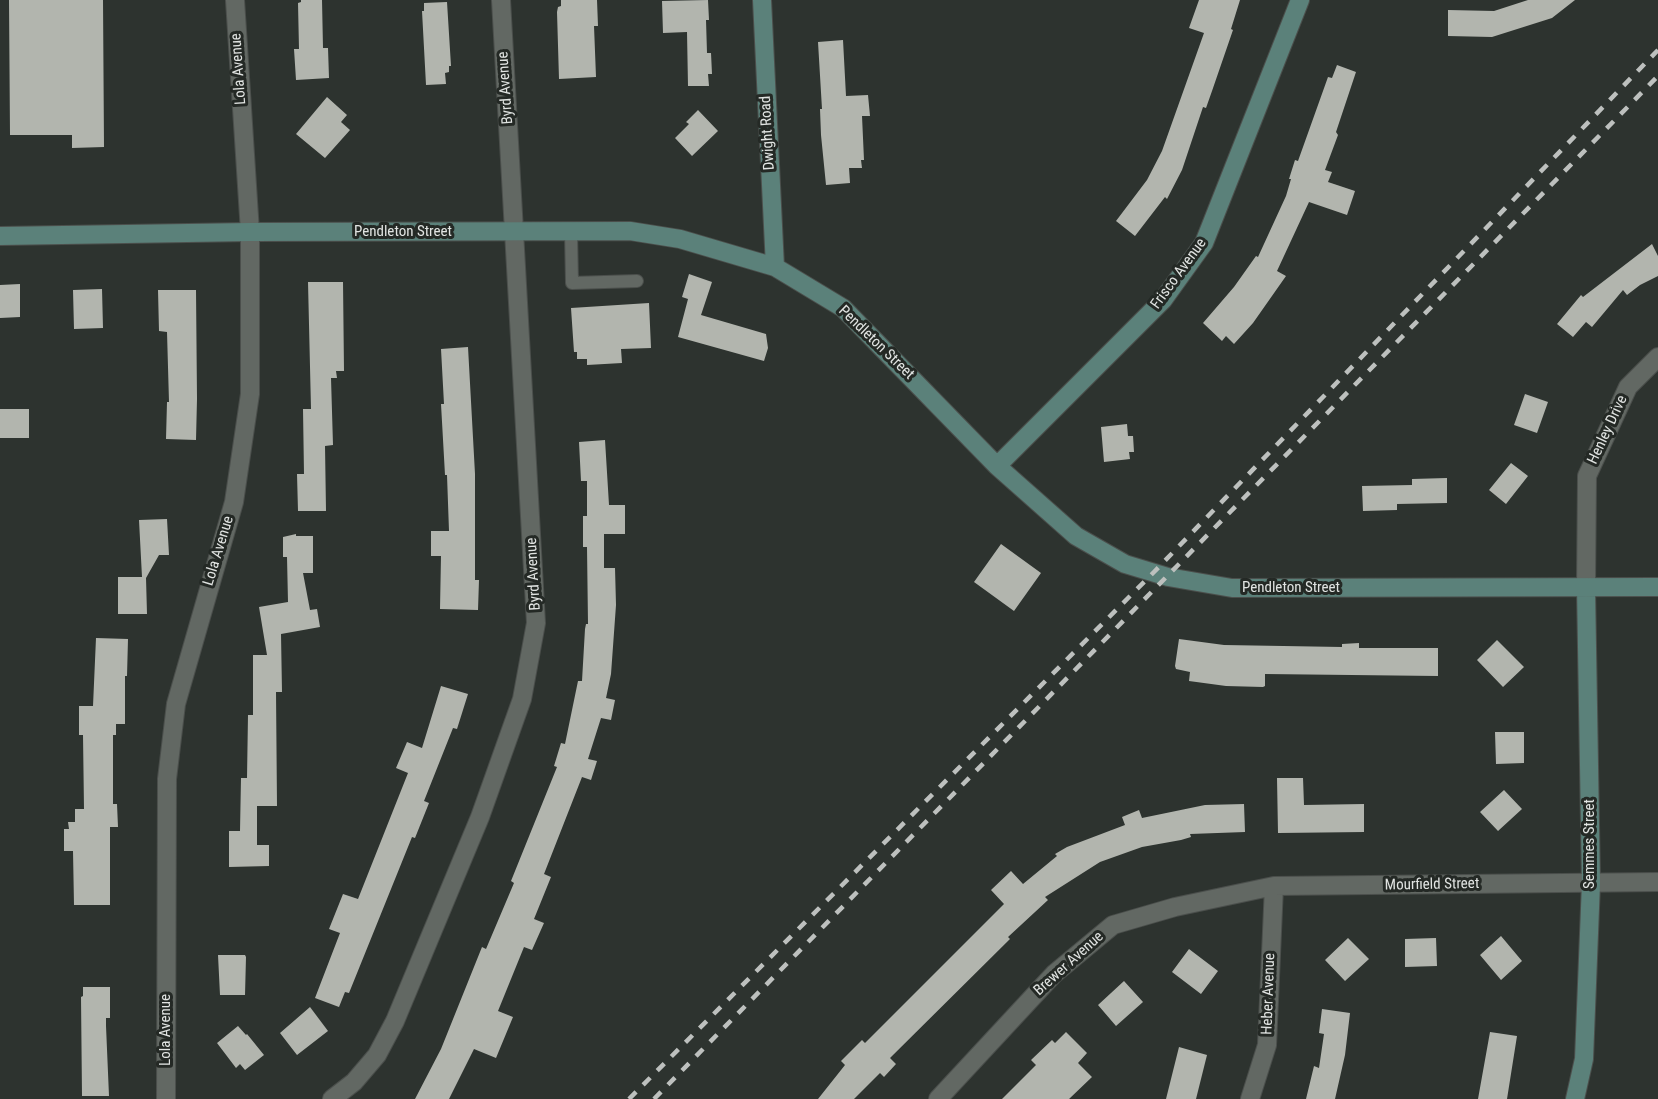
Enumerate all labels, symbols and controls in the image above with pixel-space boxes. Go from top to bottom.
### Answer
street label: Lola Avenue [228,33,250,105]
street label: Byrd Avenue [494,51,518,125]
street label: Dwight Road [757,95,779,171]
street label: Pendleton Street [354,223,452,241]
street label: Frisco Avenue [1147,235,1211,313]
street label: Pendleton Street [834,302,918,384]
street label: Henley Drive [1584,393,1632,467]
street label: Lola Avenue [200,514,238,588]
street label: Byrd Avenue [523,537,545,611]
street label: Pendleton Street [1242,579,1340,597]
street label: Semmes Street [1581,799,1599,889]
street label: Mourfield Street [1385,875,1479,895]
street label: Brewer Avenue [1030,928,1108,1000]
street label: Heber Avenue [1259,953,1279,1035]
street label: Lola Avenue [157,994,175,1066]

